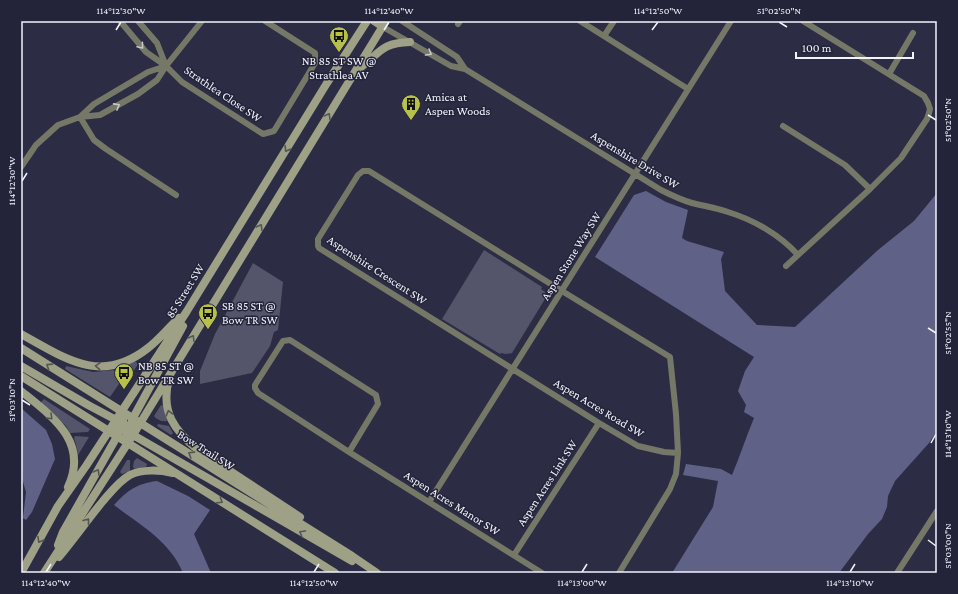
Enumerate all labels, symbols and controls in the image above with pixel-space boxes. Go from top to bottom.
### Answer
text: 114°12'30"W [97,5,146,16]
text: 114°12'40"W [365,5,414,16]
text: 114°12'50"W [634,5,683,16]
text: 51°02'50"N [757,5,802,16]
bus stop icon: NB 85 ST SW @ Strathlea AV [328,25,350,53]
scale bar [796,34,913,60]
one-way arrow [136,41,143,48]
text: 100 m [802,41,832,55]
one-way arrow [425,48,432,55]
place label: NB 85 ST SW @ Strathlea AV [302,54,377,82]
street label: Strathlea Close SW [181,63,265,125]
place label: Amica at Aspen Woods [425,90,491,118]
building icon: Amica at Aspen Woods [400,93,422,121]
text: 51°02'50"N [942,97,953,142]
one-way arrow [113,103,120,111]
one-way arrow [323,113,331,120]
street label: Aspenshire Drive SW [588,128,682,192]
one-way arrow [284,145,291,152]
text: 114°12'30"W [6,156,17,205]
street label: Aspen Stone Way SW [538,209,604,303]
one-way arrow [255,224,263,231]
street label: Aspenshire Crescent SW [325,233,429,307]
street label: 85 Street SW [163,261,207,321]
place label: SB 85 ST @ Bow TR SW [222,299,278,327]
bus stop icon: SB 85 ST @ Bow TR SW [197,302,219,330]
text: 51°02'55"N [942,311,953,355]
one-way arrow [187,335,194,342]
place label: NB 85 ST @ Bow TR SW [138,359,194,387]
one-way arrow [95,362,101,371]
bus stop icon: NB 85 ST @ Bow TR SW [113,362,135,390]
one-way arrow [46,363,53,370]
street label: Aspen Acres Road SW [551,375,647,441]
text: 51°03'10"N [6,378,17,422]
text: 114°13'10"W [942,409,953,458]
one-way arrow [166,410,174,417]
one-way arrow [45,412,53,420]
street label: Bow Trail SW [175,427,237,473]
street label: Aspen Acres Link SW [514,437,580,529]
one-way arrow [188,452,195,459]
street label: Aspen Acres Manor SW [401,468,503,538]
one-way arrow [92,469,99,476]
one-way arrow [216,496,223,504]
one-way arrow [82,518,89,525]
text: 51°03'00"N [942,523,953,569]
one-way arrow [299,531,306,538]
one-way arrow [37,535,44,543]
text: 114°12'40"W [22,577,71,588]
text: 114°12'50"W [290,577,339,588]
text: 114°13'00"W [557,577,608,588]
text: 114°13'10"W [826,577,875,588]

